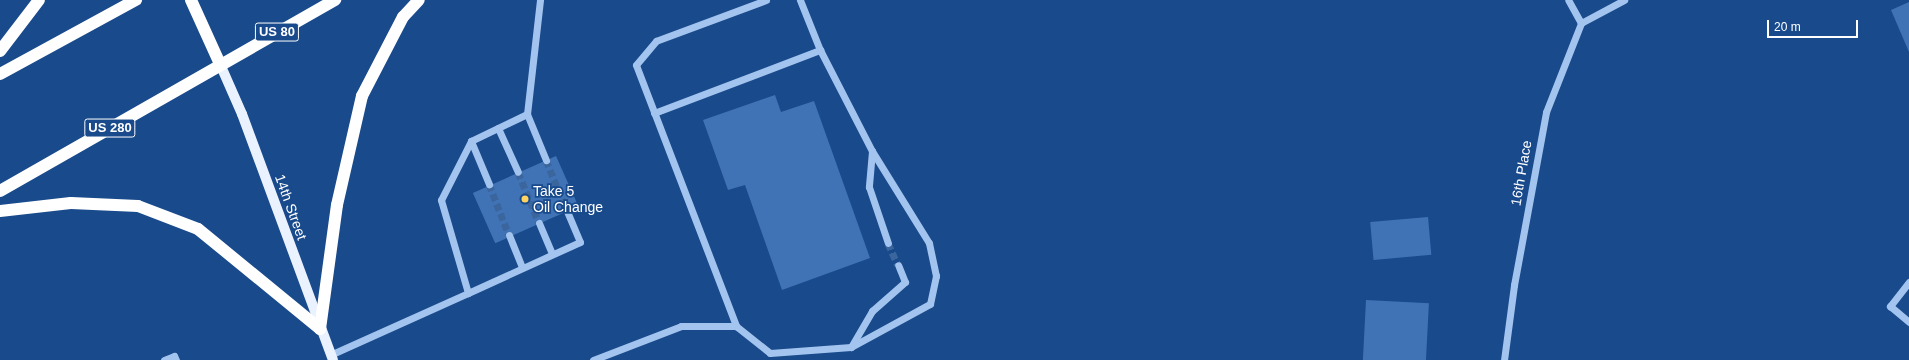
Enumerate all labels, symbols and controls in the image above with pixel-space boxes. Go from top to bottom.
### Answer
scale bar [1769,12,1860,38]
text: 20 m [1774,20,1801,34]
road number: US 80 [254,21,300,43]
road number: US 280 [84,117,136,139]
street label: 16th Place [1507,139,1535,207]
street label: 14th Street [271,172,311,242]
place label: Take 5 Oil Change [533,183,603,216]
marker: Take 5 Oil Change [520,194,530,204]

